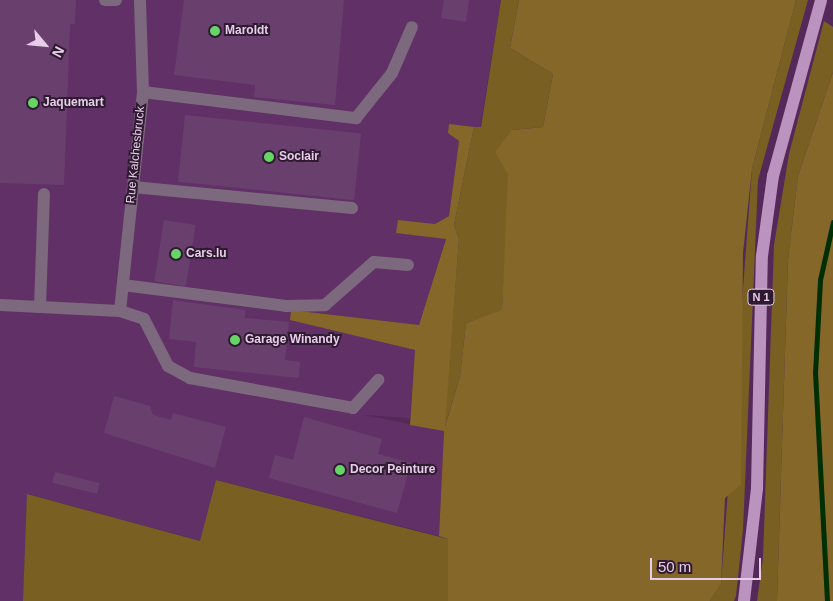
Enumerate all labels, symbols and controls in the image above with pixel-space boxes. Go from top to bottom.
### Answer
north arrow [20,20,70,70]
place label: Maroldt [225,24,268,38]
marker: Maroldt [209,25,221,37]
text: N [49,44,68,60]
place label: Jaquemart [43,96,104,110]
marker: Jaquemart [27,97,39,109]
street label: Rue Kalchesbruck [124,106,148,204]
place label: Soclair [279,150,319,164]
marker: Soclair [263,151,275,163]
place label: Cars.lu [186,247,227,261]
marker: Cars.lu [170,248,182,260]
road number: N 1 [747,288,775,306]
place label: Garage Winandy [245,333,340,347]
marker: Garage Winandy [229,334,241,346]
place label: Decor Peinture [350,463,435,477]
marker: Decor Peinture [334,464,346,476]
scale bar [653,548,764,580]
text: 50 m [658,558,691,575]

